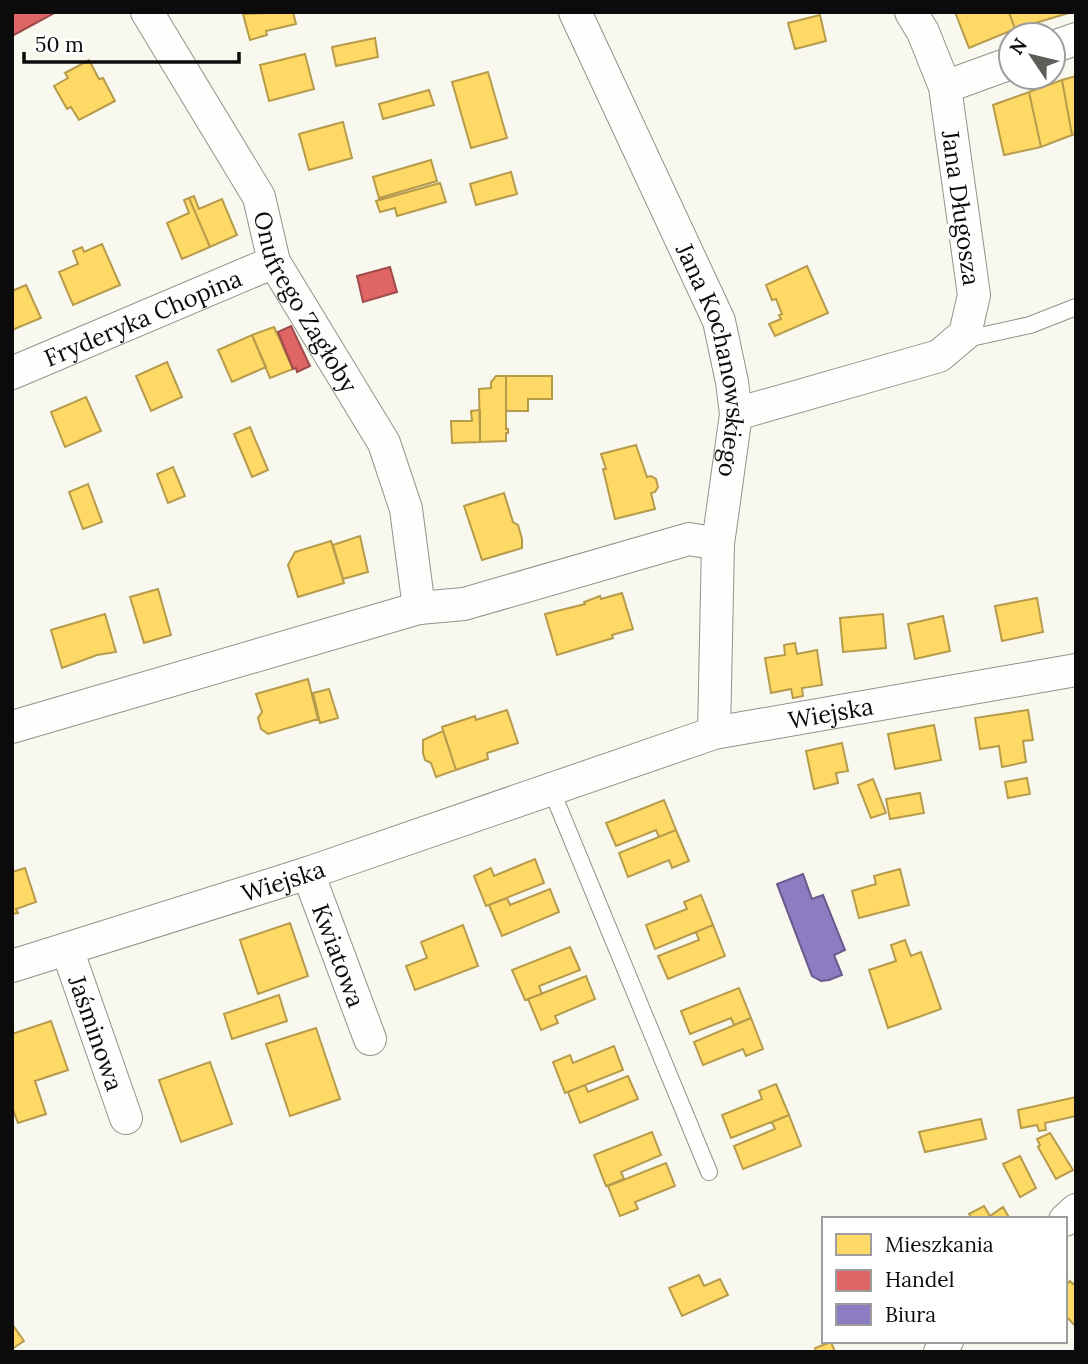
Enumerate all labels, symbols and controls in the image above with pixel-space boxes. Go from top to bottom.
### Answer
scale bar [24,21,240,65]
north arrow [997,21,1067,91]
text: 50 m [35,31,84,58]
text: N [1004,33,1032,59]
street label: Jana Długosza [935,127,987,288]
street label: Onufrego Zagłoby [247,208,365,398]
street label: Jana Kochanowskiego [669,237,752,479]
street label: Fryderyka Chopina [39,262,246,373]
street label: Wiejska [786,690,876,735]
street label: Wiejska [237,853,329,909]
street label: Kwiatowa [305,899,372,1011]
street label: Jaśminowa [62,970,131,1095]
legend [822,1217,1067,1343]
text: Mieszkania [885,1231,994,1258]
text: Handel [885,1266,954,1293]
text: Biura [885,1301,936,1328]

